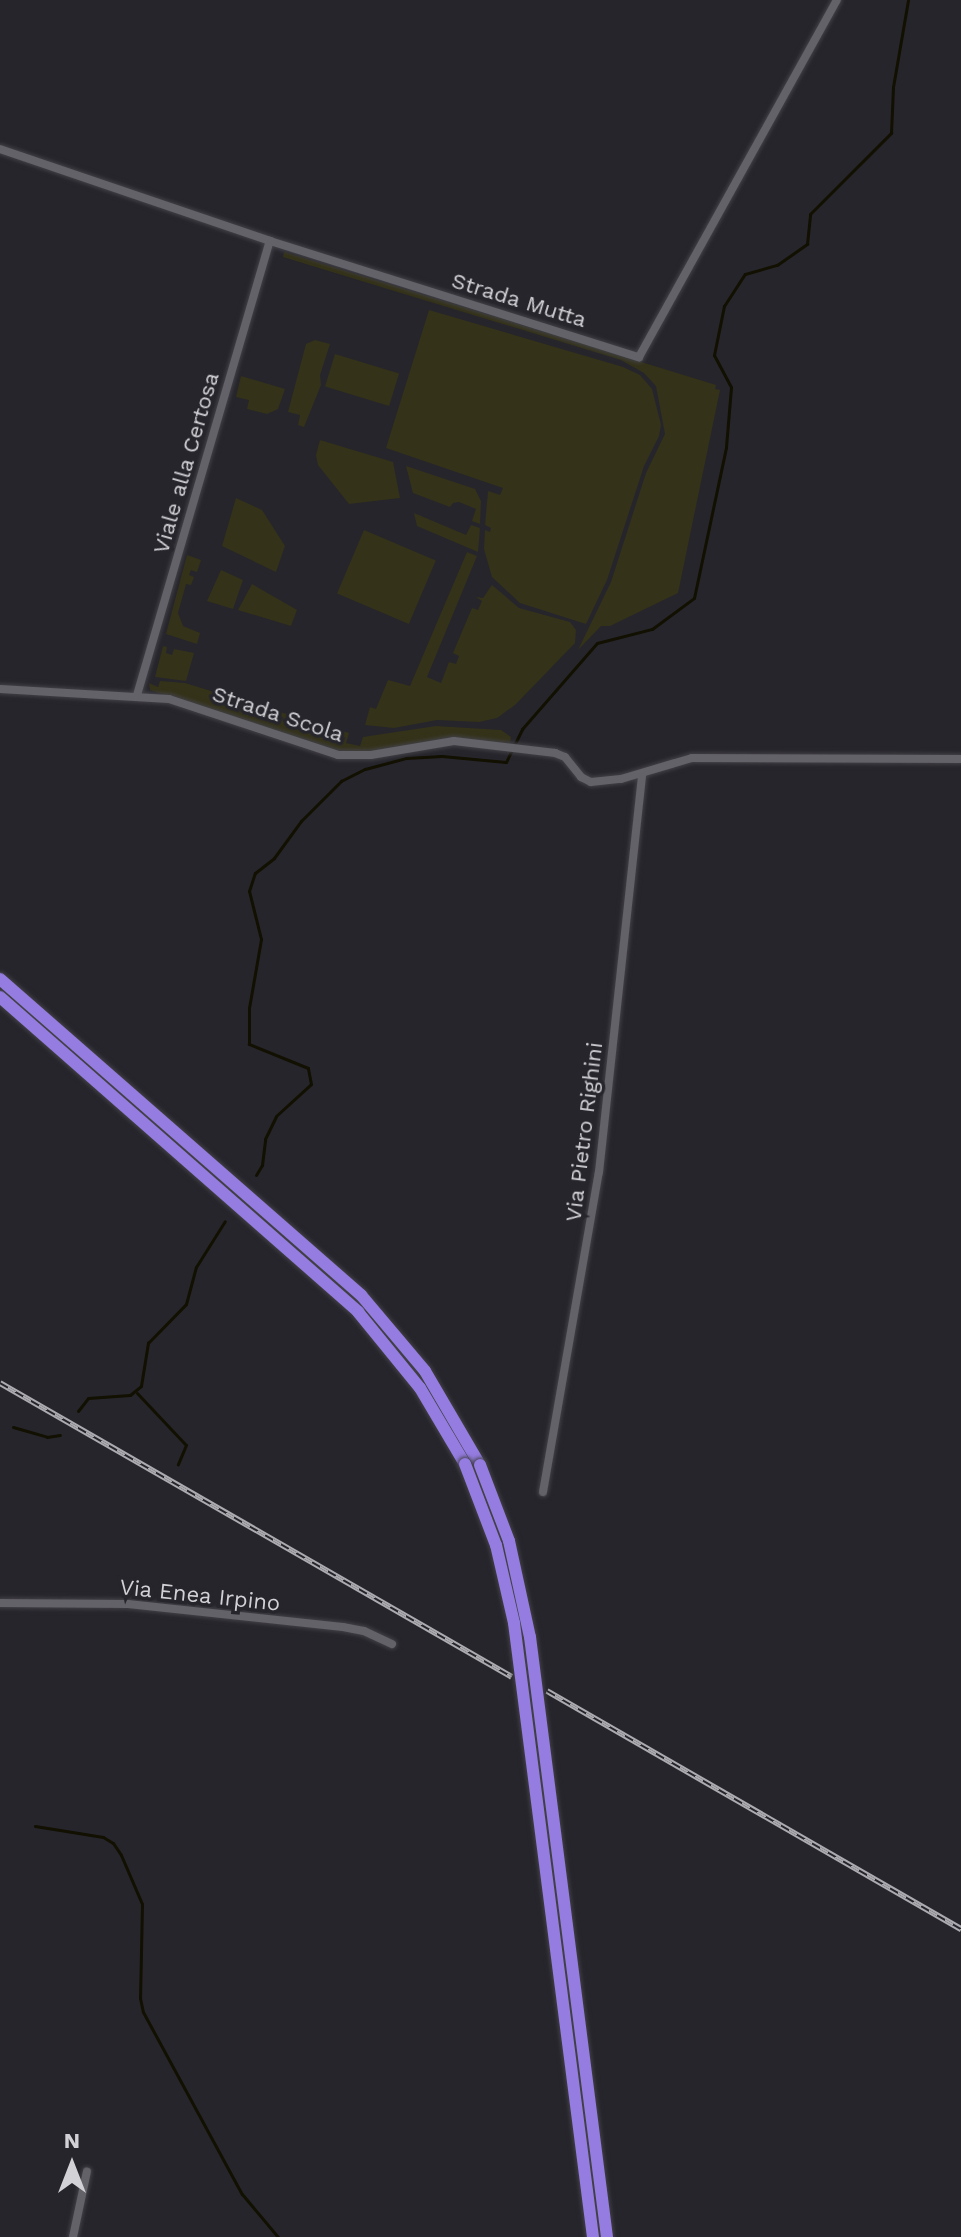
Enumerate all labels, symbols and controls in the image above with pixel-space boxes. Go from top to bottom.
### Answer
street label: Strada Mutta [448,267,590,333]
street label: Viale alla Certosa [147,369,225,557]
street label: Strada Scola [209,680,347,748]
street label: Via Pietro Righini [560,1040,608,1224]
street label: Via Enea Irpino [118,1573,282,1617]
north arrow [32,2125,112,2205]
text: N [64,2128,80,2153]

